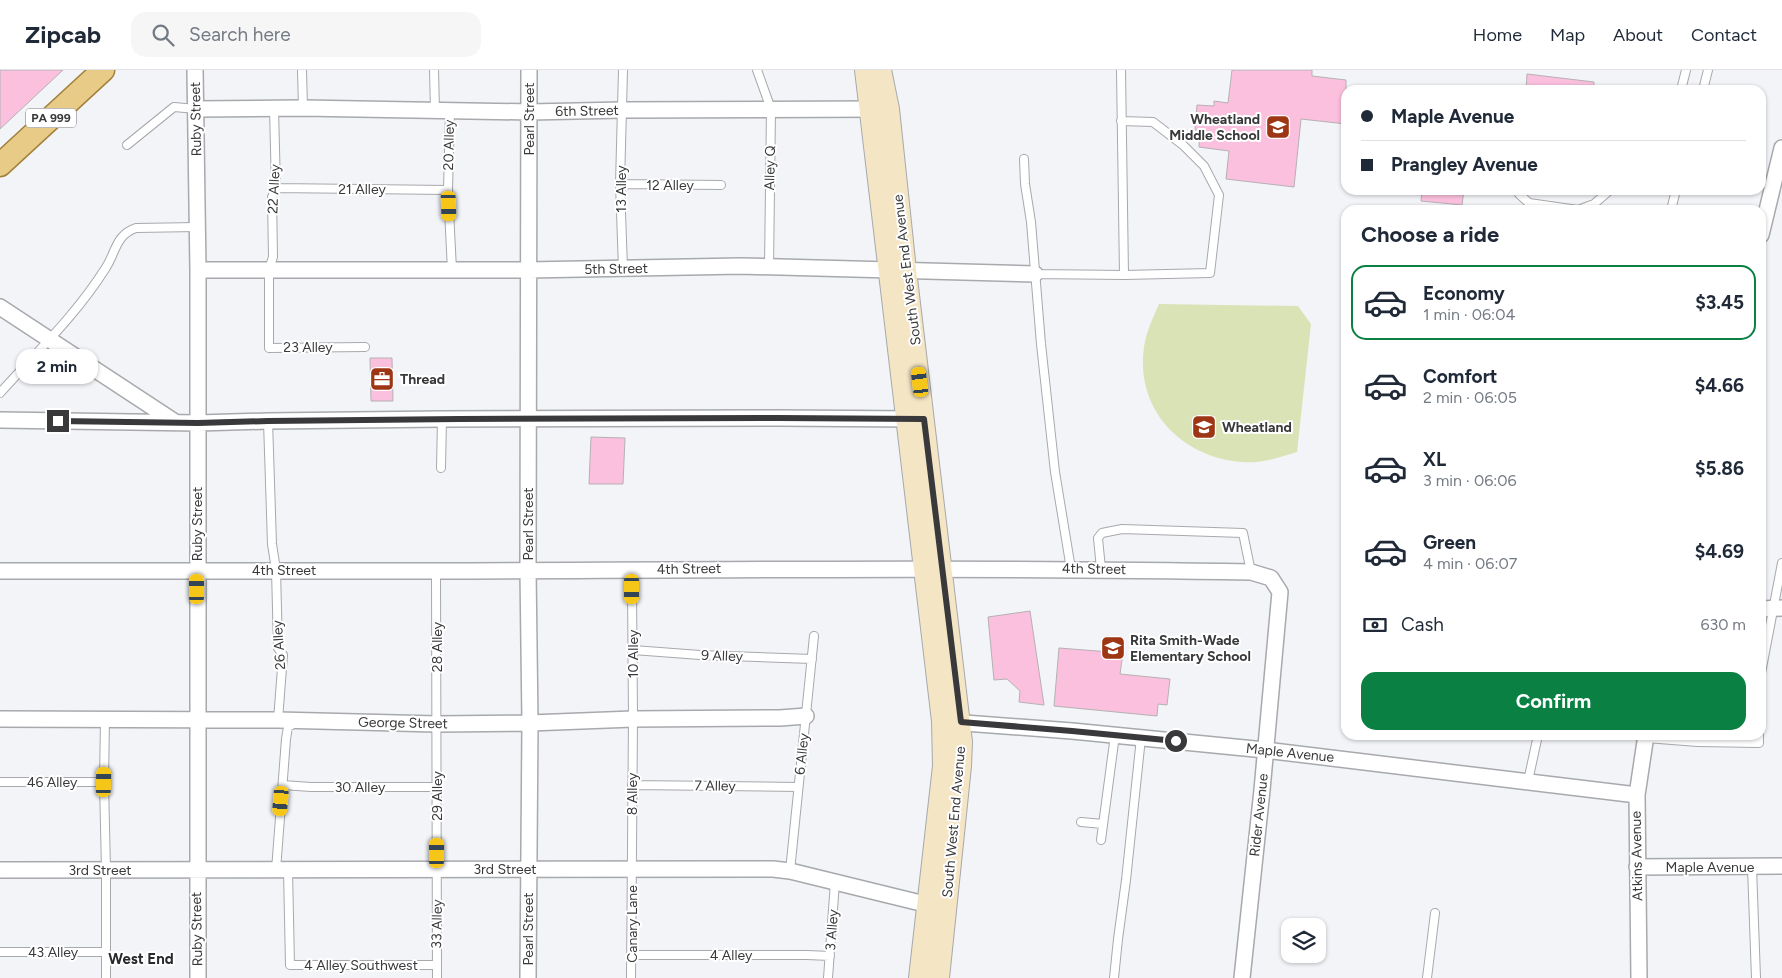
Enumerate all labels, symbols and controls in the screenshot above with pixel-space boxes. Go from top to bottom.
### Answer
search box [131,12,481,57]
text: Zipcab [25,20,101,49]
icon: search [149,21,177,49]
text: Search here [189,23,291,46]
text: Home [1473,24,1522,46]
text: Map [1550,24,1585,46]
text: About [1613,24,1663,46]
text: Contact [1691,24,1757,46]
street label: Ruby Street [187,82,205,156]
street label: Pearl Street [521,82,538,156]
street label: 6th Street [555,102,619,120]
text: Maple Avenue [1391,105,1514,128]
road number: PA 999 [26,108,76,128]
place label: Wheatland Middle School [1169,111,1260,144]
school or university icon: Wheatland Middle School [1265,114,1291,140]
street label: 20 Alley [440,119,458,171]
street label: Alley Q [761,145,779,191]
text: Prangley Avenue [1391,153,1538,176]
street label: 22 Alley [264,163,284,214]
street label: 13 Alley [613,165,630,213]
street label: 12 Alley [646,177,694,194]
street label: 21 Alley [338,181,386,198]
car [440,191,457,221]
street label: South West End Avenue [889,193,925,346]
text: Choose a ride [1361,221,1499,248]
street label: 5th Street [584,260,648,278]
icon: car [1363,280,1408,325]
text: Economy [1423,282,1505,305]
text: $3.45 [1695,291,1744,314]
text: 1 min · 06:04 [1423,305,1515,324]
street label: 23 Alley [283,339,333,356]
callout: 2 min [17,348,99,384]
text: 2 min [37,357,77,376]
icon: car [1363,363,1408,408]
text: Comfort [1423,365,1498,388]
office icon: Thread [369,366,395,392]
car [910,366,929,398]
place label: Thread [400,371,445,388]
text: $4.66 [1695,374,1744,397]
text: 2 min · 06:05 [1423,388,1517,407]
route end [47,410,69,432]
school or university icon: Wheatland [1191,414,1217,440]
place label: Wheatland [1222,419,1292,436]
icon: car [1363,446,1408,491]
text: XL [1423,448,1446,471]
text: $5.86 [1695,457,1744,480]
text: 3 min · 06:06 [1423,471,1517,490]
street label: Ruby Street [189,487,206,561]
street label: Pearl Street [520,487,537,561]
icon: car [1363,529,1408,574]
text: Green [1423,531,1476,554]
text: $4.69 [1695,540,1744,563]
text: 4 min · 06:07 [1423,554,1517,573]
street label: 4th Street [657,560,721,578]
street label: 4th Street [1062,560,1126,578]
street label: 4th Street [252,562,316,579]
car [189,574,204,604]
car [624,574,639,604]
icon: cash [1361,611,1389,639]
text: Cash [1401,613,1444,636]
text: 630 m [1700,615,1746,634]
street label: 26 Alley [269,619,289,670]
street label: 28 Alley [429,621,446,672]
street label: 10 Alley [625,629,642,678]
place label: Rita Smith-Wade Elementary School [1130,632,1251,665]
school or university icon: Rita Smith-Wade Elementary School [1100,635,1126,661]
street label: 9 Alley [701,647,744,665]
button: Confirm [1361,672,1746,730]
street label: George Street [358,714,448,732]
route start [1165,730,1187,752]
street label: 6 Alley [791,732,813,776]
street label: Maple Avenue [1245,740,1335,766]
street label: South West End Avenue [939,745,969,898]
car [96,767,111,797]
street label: 29 Alley [429,771,446,821]
street label: 8 Alley [624,772,641,815]
street label: Rider Avenue [1246,772,1272,857]
street label: 46 Alley [27,774,78,791]
street label: 7 Alley [694,777,736,795]
street label: 30 Alley [335,779,386,796]
car [272,785,289,817]
street label: Atkins Avenue [1628,811,1646,901]
car [429,838,444,868]
street label: Maple Avenue [1666,859,1755,876]
street label: 3rd Street [473,861,537,878]
street label: 3rd Street [68,862,132,879]
street label: Canary Lane [624,885,641,963]
street label: Ruby Street [188,892,206,966]
street label: Pearl Street [520,892,537,966]
street label: 33 Alley [428,899,446,949]
street label: 3 Alley [822,908,842,951]
map controls [1281,918,1326,963]
button: layers [1281,918,1326,963]
street label: 43 Alley [28,944,79,961]
street label: 4 Alley [710,947,753,964]
district label: West End [108,950,174,968]
street label: 4 Alley Southwest [304,957,418,974]

